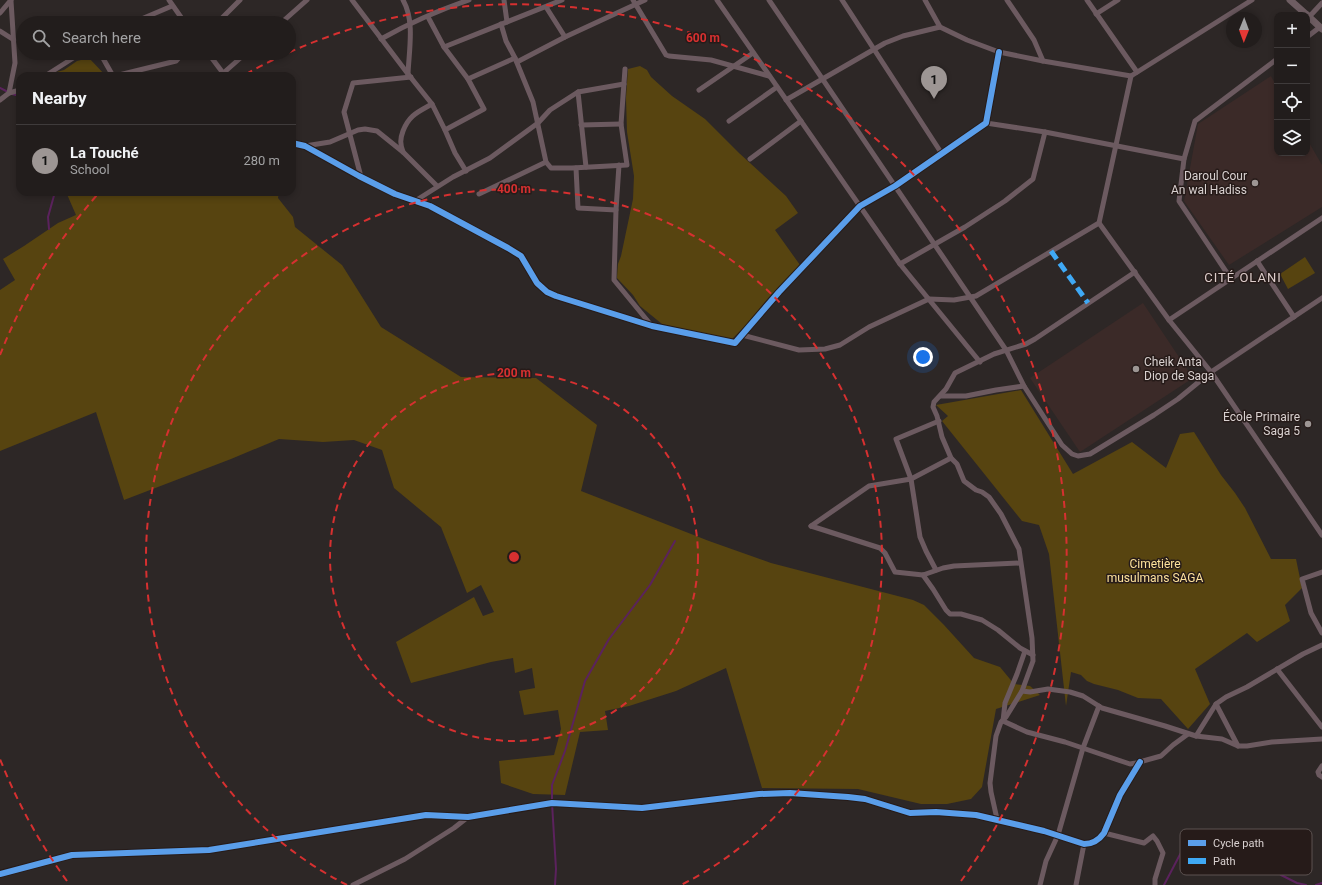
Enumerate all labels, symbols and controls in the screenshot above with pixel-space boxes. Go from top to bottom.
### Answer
north arrow [1226,12,1262,48]
map controls [1274,12,1310,156]
button: + [1274,12,1310,48]
search box [16,16,296,60]
icon: search [30,27,52,49]
text: Search here [62,29,141,47]
text: 600 m [686,31,720,45]
button: − [1274,48,1310,84]
pin: 1 [921,66,947,99]
button: locate [1274,84,1310,120]
text: Nearby [32,88,87,108]
button: layers [1274,120,1310,156]
text: La Touché [70,144,139,162]
text: 1 [41,153,49,168]
text: 280 m [243,153,280,168]
text: School [70,162,110,177]
place label: Daroul Cour An wal Hadiss [1171,169,1247,197]
marker: Daroul Cour An wal Hadiss [1250,178,1260,188]
text: 400 m [497,182,531,196]
district label: CITÉ OLANI [1204,270,1282,285]
your location [913,347,933,367]
place label: Cheik Anta Diop de Saga [1144,355,1214,383]
marker: Cheik Anta Diop de Saga [1131,364,1141,374]
text: 200 m [497,366,531,380]
place label: École Primaire Saga 5 [1223,409,1300,438]
marker: École Primaire Saga 5 [1303,419,1313,429]
centre of rings [507,550,521,564]
park label: Cimetière musulmans SAGA [1107,557,1203,585]
legend [1180,829,1312,875]
text: Cycle path [1213,837,1264,850]
text: Path [1213,855,1236,868]

